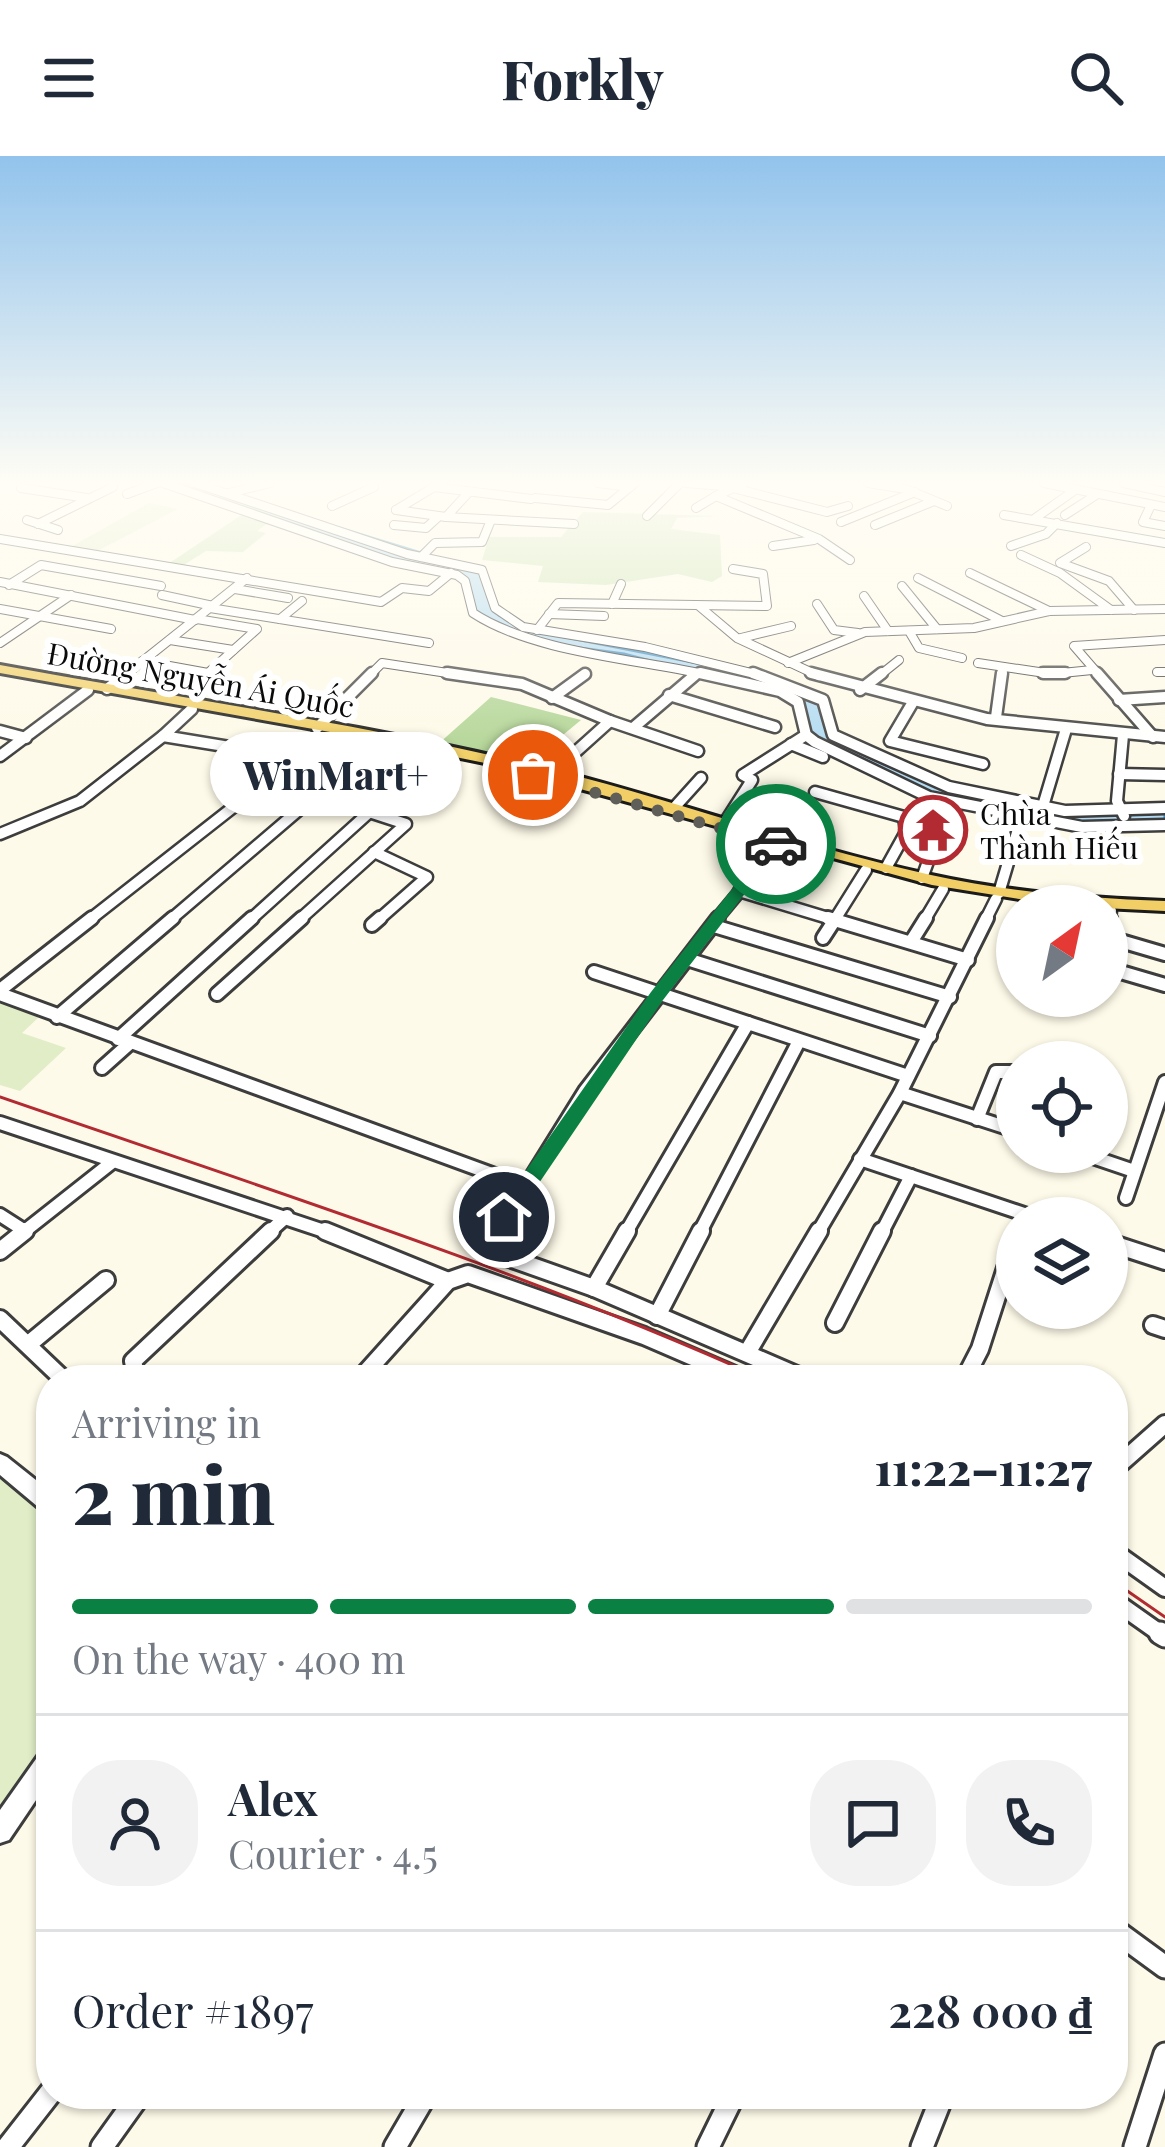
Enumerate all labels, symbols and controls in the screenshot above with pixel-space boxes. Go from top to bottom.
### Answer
text: Forkly [501,42,664,114]
icon: menu [36,45,102,111]
icon: search [1063,45,1129,111]
street label: Đường Nguyễn Ái Quốc [44,631,358,726]
pin [482,724,584,826]
callout: WinMart+ [209,733,461,817]
icon: bag [500,742,566,808]
text: WinMart+ [243,748,429,800]
courier [716,784,836,904]
place label: Chùa Thành Hiếu [980,793,1138,867]
temple icon: Chùa Thành Hiếu [898,795,968,865]
icon: car [743,811,809,877]
north arrow [996,885,1128,1017]
map controls [996,885,1128,1329]
button: locate [996,1041,1128,1173]
pin [453,1166,555,1268]
icon: home [471,1184,537,1250]
button: layers [996,1197,1128,1329]
text: Arriving in [72,1396,261,1448]
text: 11:22–11:27 [874,1437,1092,1497]
text: 2 min [72,1441,275,1545]
text: On the way · 400 m [72,1632,405,1684]
button: person [72,1760,198,1886]
button: chat [810,1760,936,1886]
button: phone [966,1760,1092,1886]
text: Alex [228,1767,318,1827]
text: Courier · 4.5 [228,1827,438,1879]
text: Order #1897 [72,1979,314,2039]
text: 228 000 ₫ [889,1979,1092,2039]

